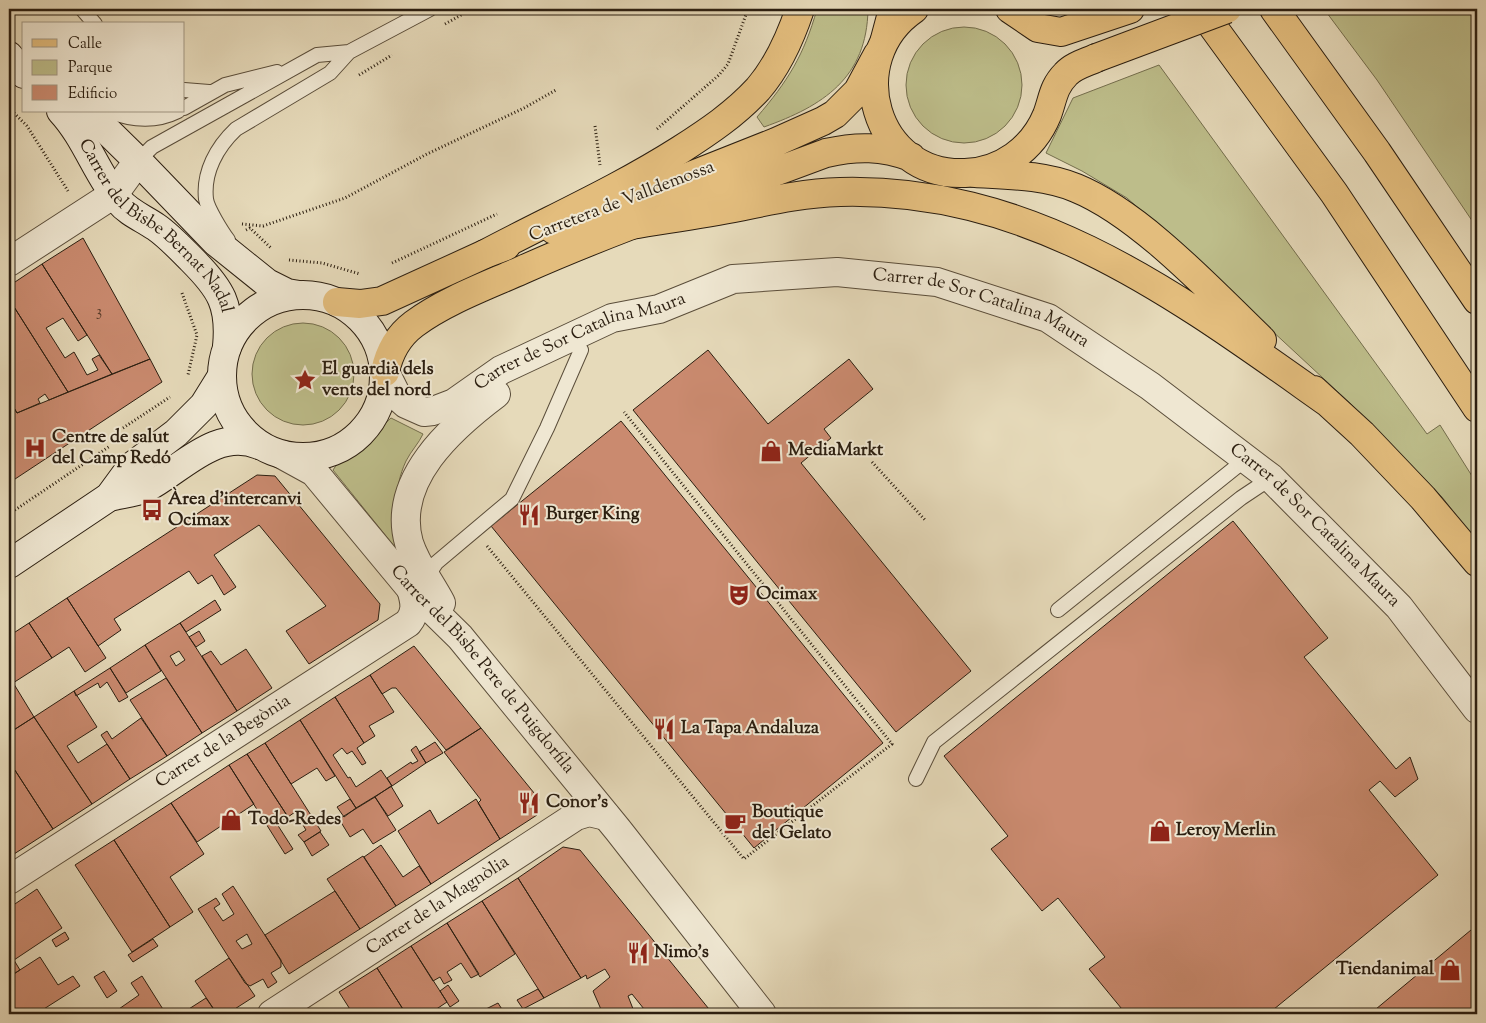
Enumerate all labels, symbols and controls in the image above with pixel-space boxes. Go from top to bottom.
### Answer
legend [22,22,185,112]
text: Calle [68,34,102,55]
text: Parque [68,58,112,79]
text: Edificio [68,84,117,105]
street label: Carrer del Bisbe Bernat Nadal [71,134,239,315]
street label: Carretera de Valldemossa [526,155,718,249]
street label: Carrer de Sor Catalina Maura [871,263,1094,355]
street label: Carrer de Sor Catalina Maura [469,286,690,398]
house number: 3 [96,302,102,323]
place label: El guardià dels vents del nord [322,357,433,404]
place icon: El guardià dels vents del nord [292,367,318,393]
place label: Centre de salut del Camp Redó [52,425,171,472]
hospital icon: Centre de salut del Camp Redó [22,435,48,461]
street label: Carrer de Sor Catalina Maura [1223,437,1406,614]
shop icon: MediaMarkt [758,438,784,464]
place label: MediaMarkt [788,438,884,464]
place label: Àrea d'intercanvi Ocimax [168,486,303,534]
bus stop icon: Àrea d'intercanvi Ocimax [139,497,165,523]
restaurant icon: Burger King [516,502,542,528]
place label: Burger King [546,502,640,528]
street label: Carrer del Bisbe Pere de Puigdorfila [383,560,580,780]
theatre icon: Ocimax [726,582,752,608]
place label: Ocimax [756,582,818,608]
street label: Carrer de la Begònia [151,689,296,795]
restaurant icon: La Tapa Andaluza [651,716,677,742]
place label: La Tapa Andaluza [681,716,820,742]
restaurant icon: Conor's [516,790,542,816]
place label: Conor's [546,790,608,816]
place label: Boutique del Gelato [752,800,831,847]
shop icon: Todo-Redes [218,807,244,833]
place label: Todo-Redes [248,807,341,833]
cafe icon: Boutique del Gelato [722,810,748,836]
shop icon: Leroy Merlin [1147,818,1173,844]
place label: Leroy Merlin [1176,818,1277,844]
street label: Carrer de la Magnòlia [361,850,515,962]
restaurant icon: Nimo's [625,940,651,966]
place label: Nimo's [654,940,709,966]
place label: Tiendanimal [1336,957,1435,983]
shop icon: Tiendanimal [1437,957,1463,983]

